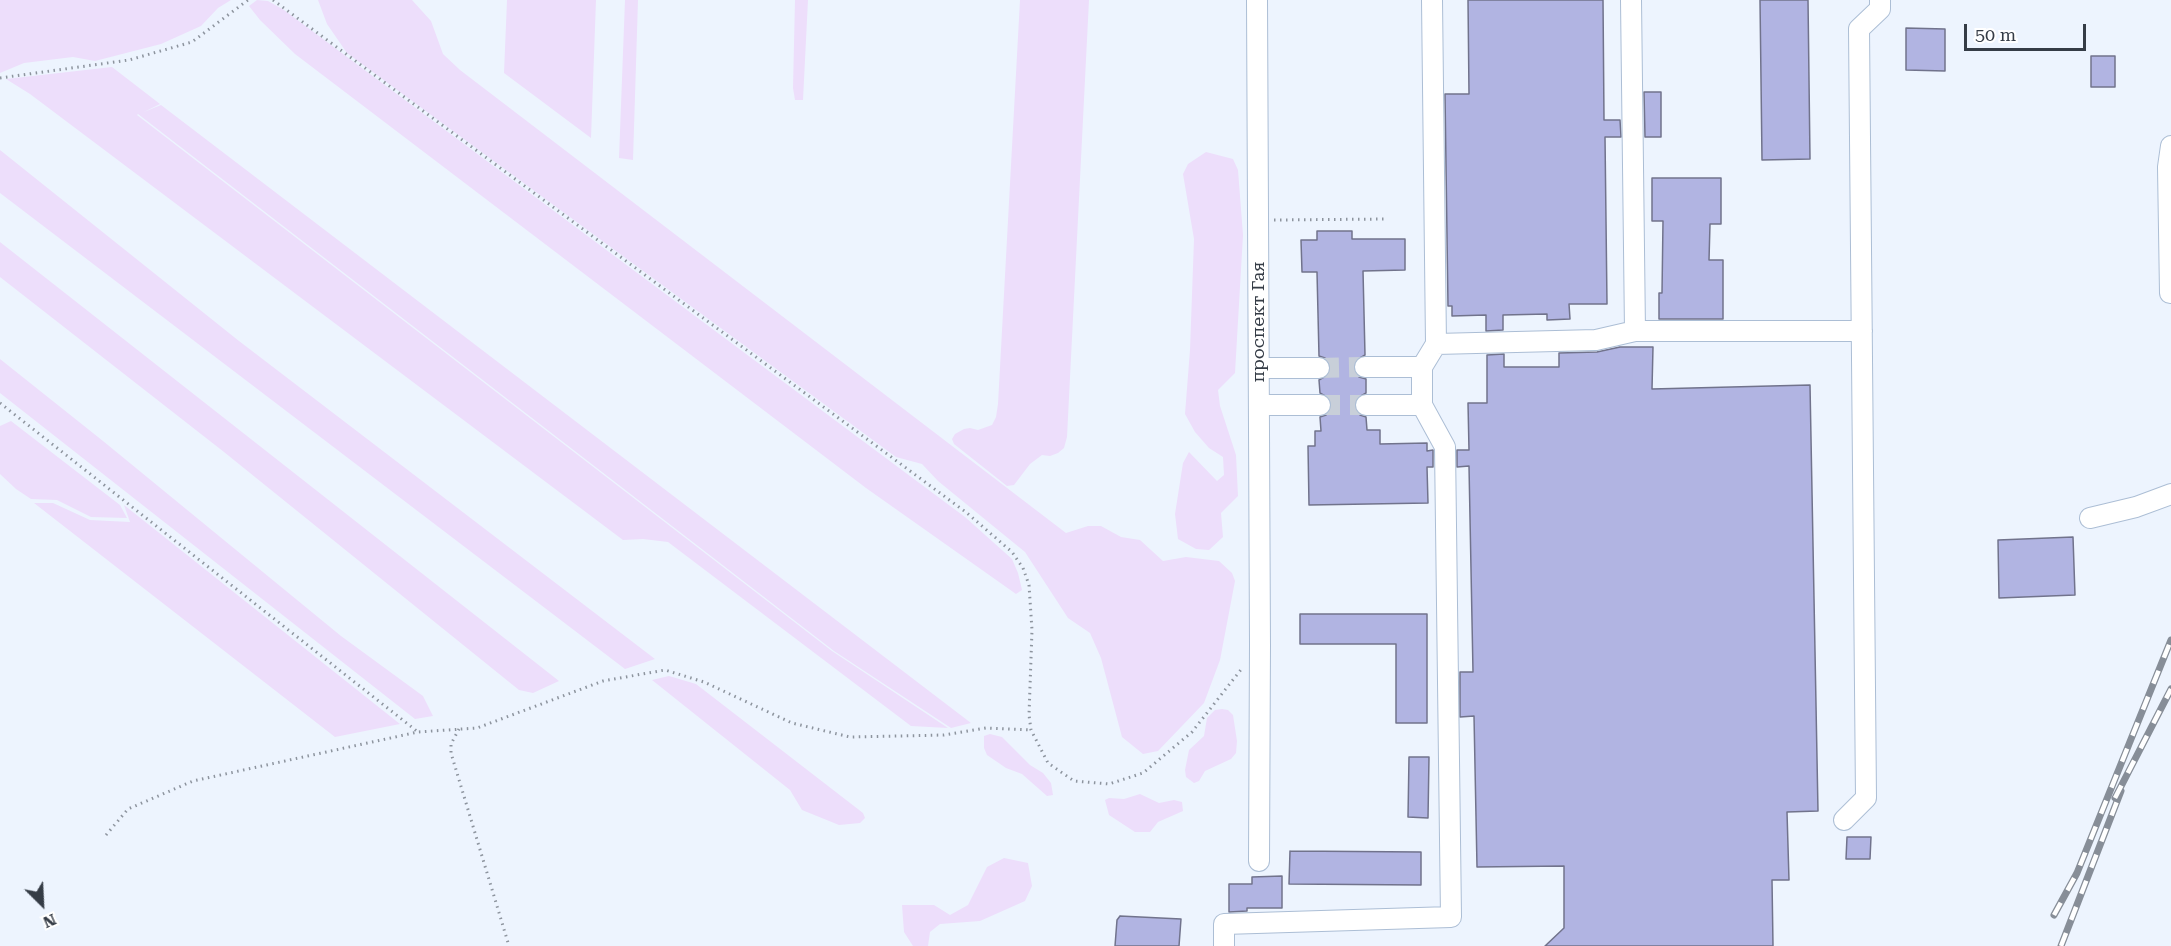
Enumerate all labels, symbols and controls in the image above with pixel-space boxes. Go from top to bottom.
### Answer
scale bar [1967,12,2088,50]
text: 50 m [1975,24,2016,45]
street label: проспект Гая [1248,261,1270,383]
north arrow [12,874,72,934]
text: N [40,910,59,932]

